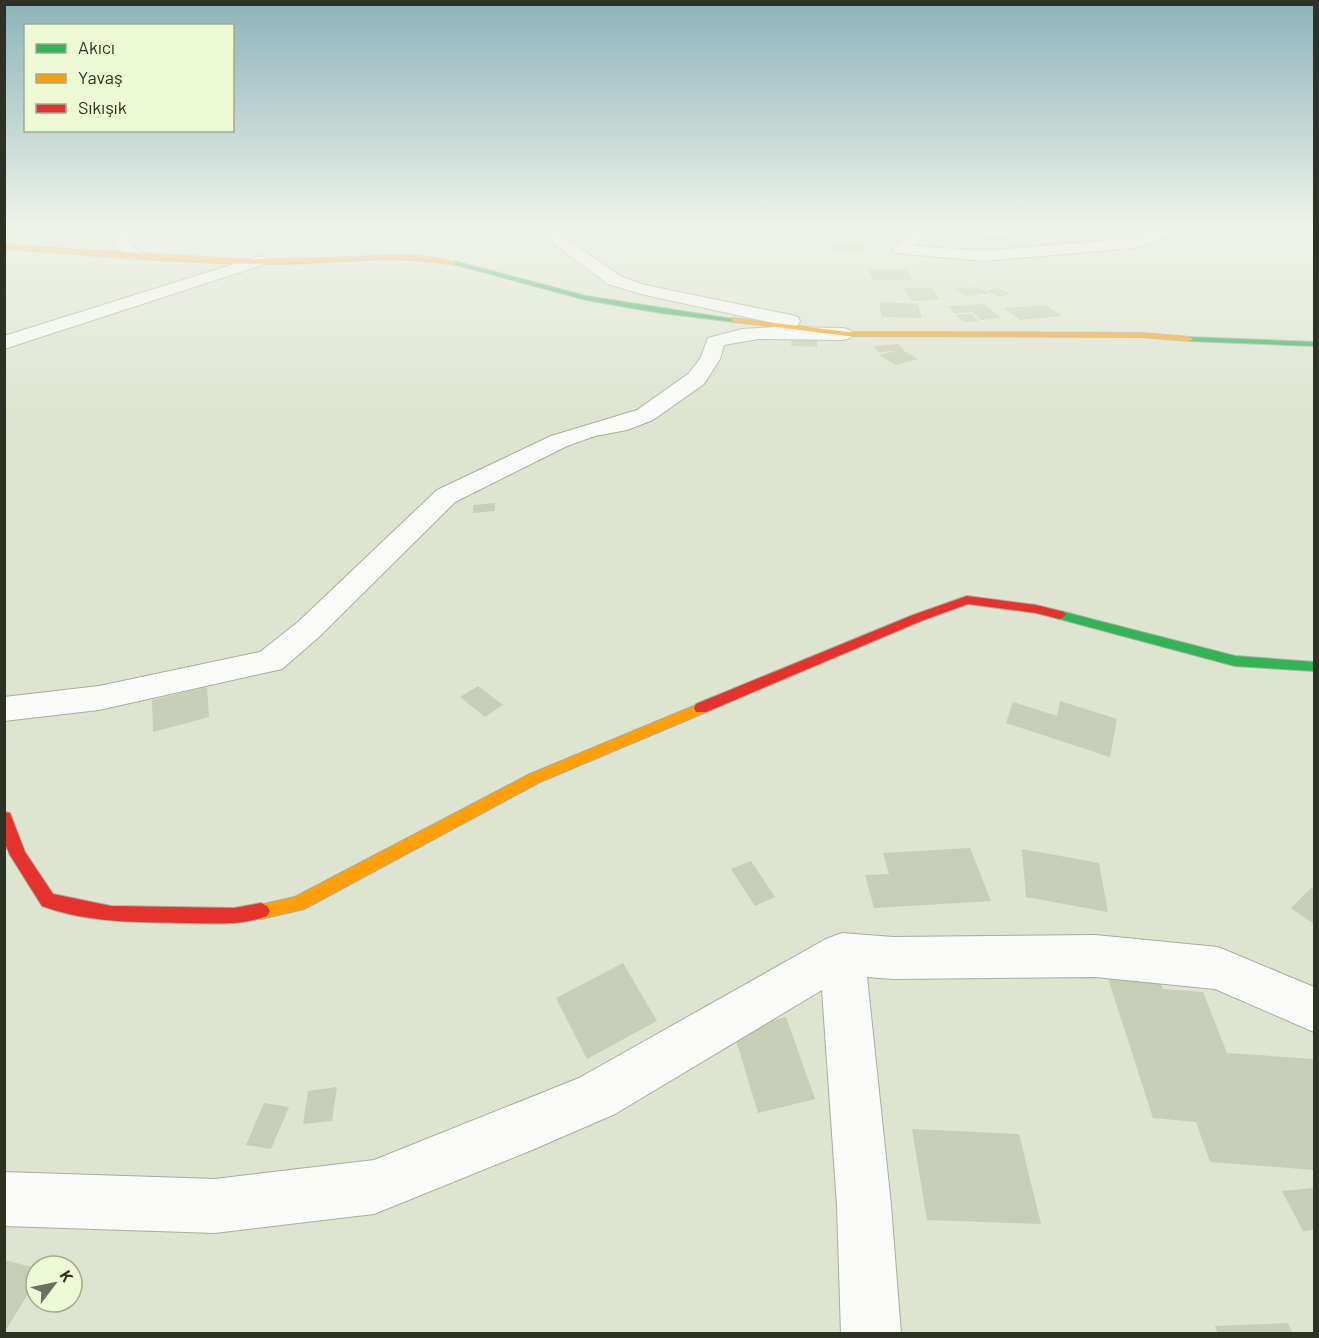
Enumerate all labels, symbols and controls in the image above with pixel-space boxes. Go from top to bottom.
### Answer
legend [24,24,234,132]
text: Akıcı [78,36,115,58]
text: Yavaş [78,66,123,88]
text: Sıkışık [78,96,127,118]
north arrow [24,1254,84,1314]
text: K [56,1266,78,1285]

